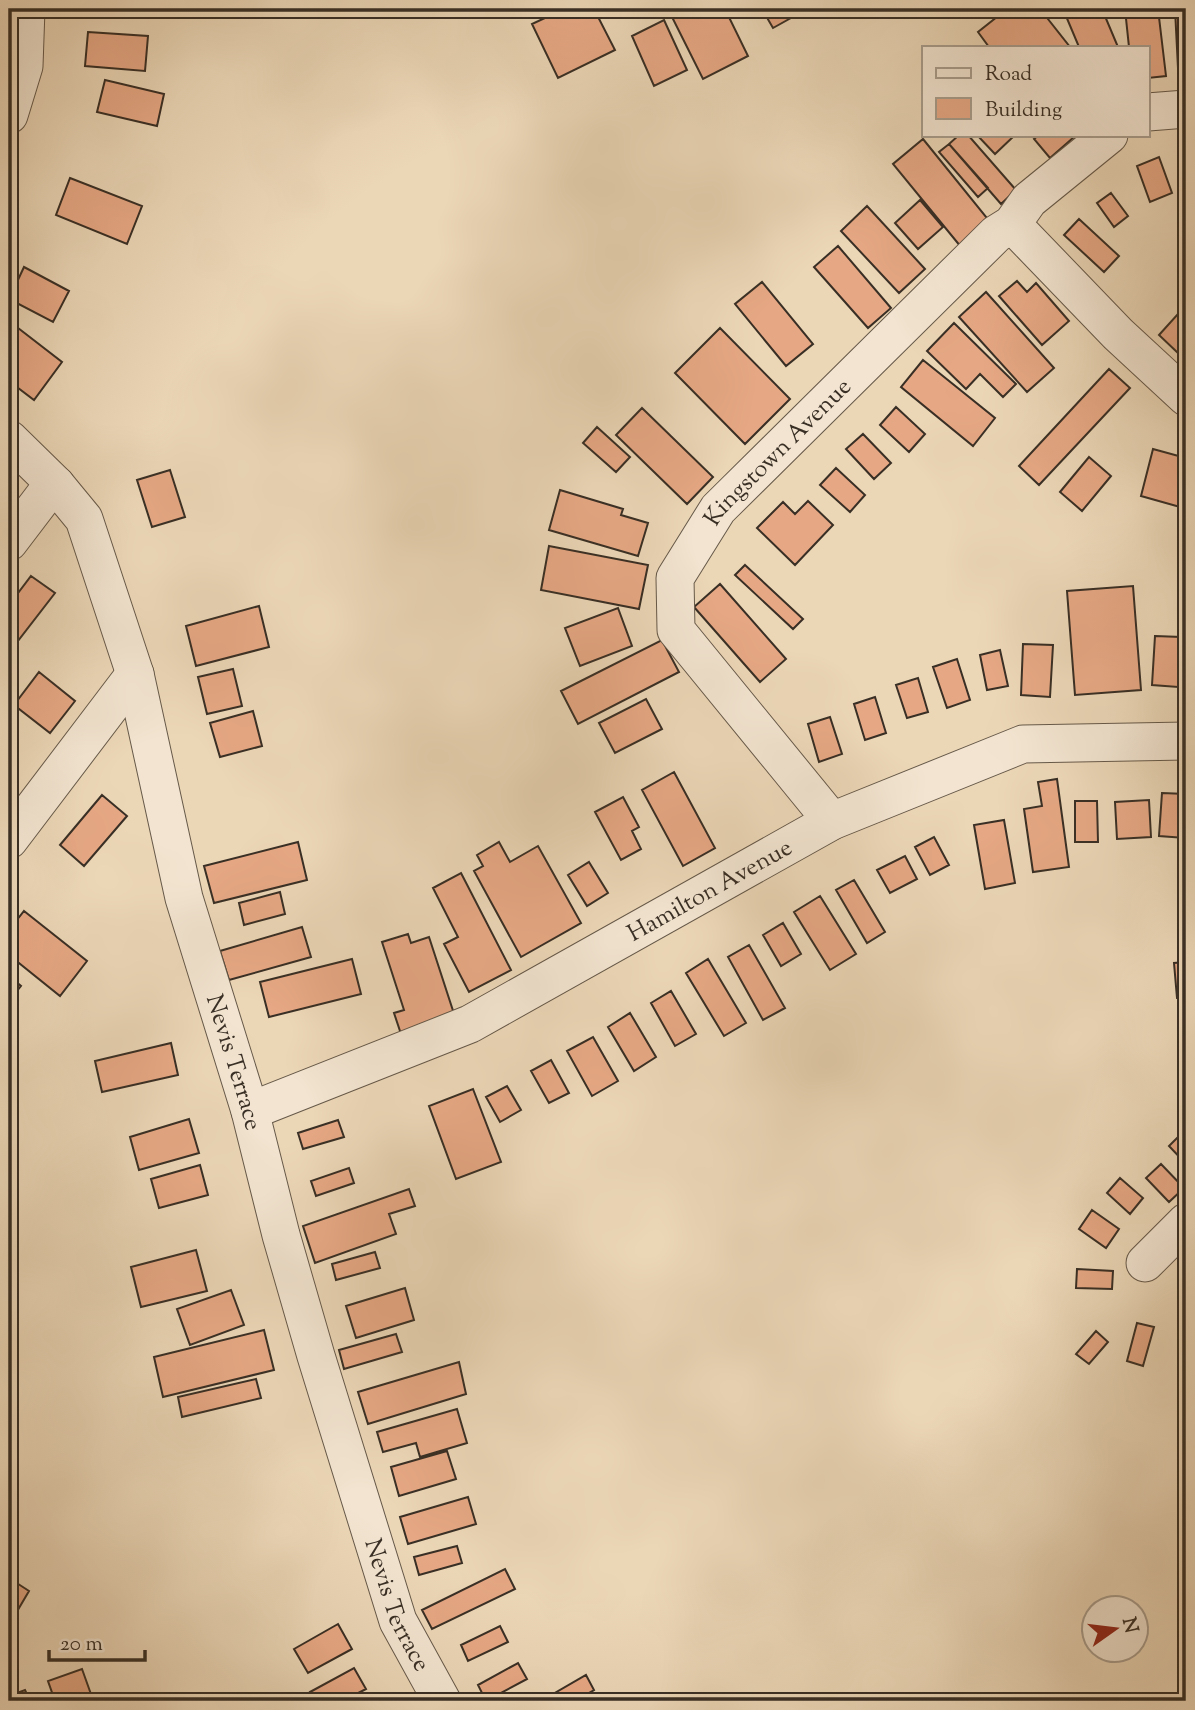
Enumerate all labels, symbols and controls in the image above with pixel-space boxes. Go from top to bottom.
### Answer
legend [922,46,1150,136]
text: Road [985,60,1032,90]
text: Building [985,96,1062,126]
street label: Kingstown Avenue [696,371,860,533]
street label: Hamilton Avenue [622,832,799,951]
street label: Nevis Terrace [196,991,269,1134]
street label: Nevis Terrace [355,1535,438,1678]
north arrow [1080,1594,1150,1664]
text: N [1114,1615,1144,1636]
scale bar [49,1619,145,1663]
text: 20 m [60,1630,103,1660]

